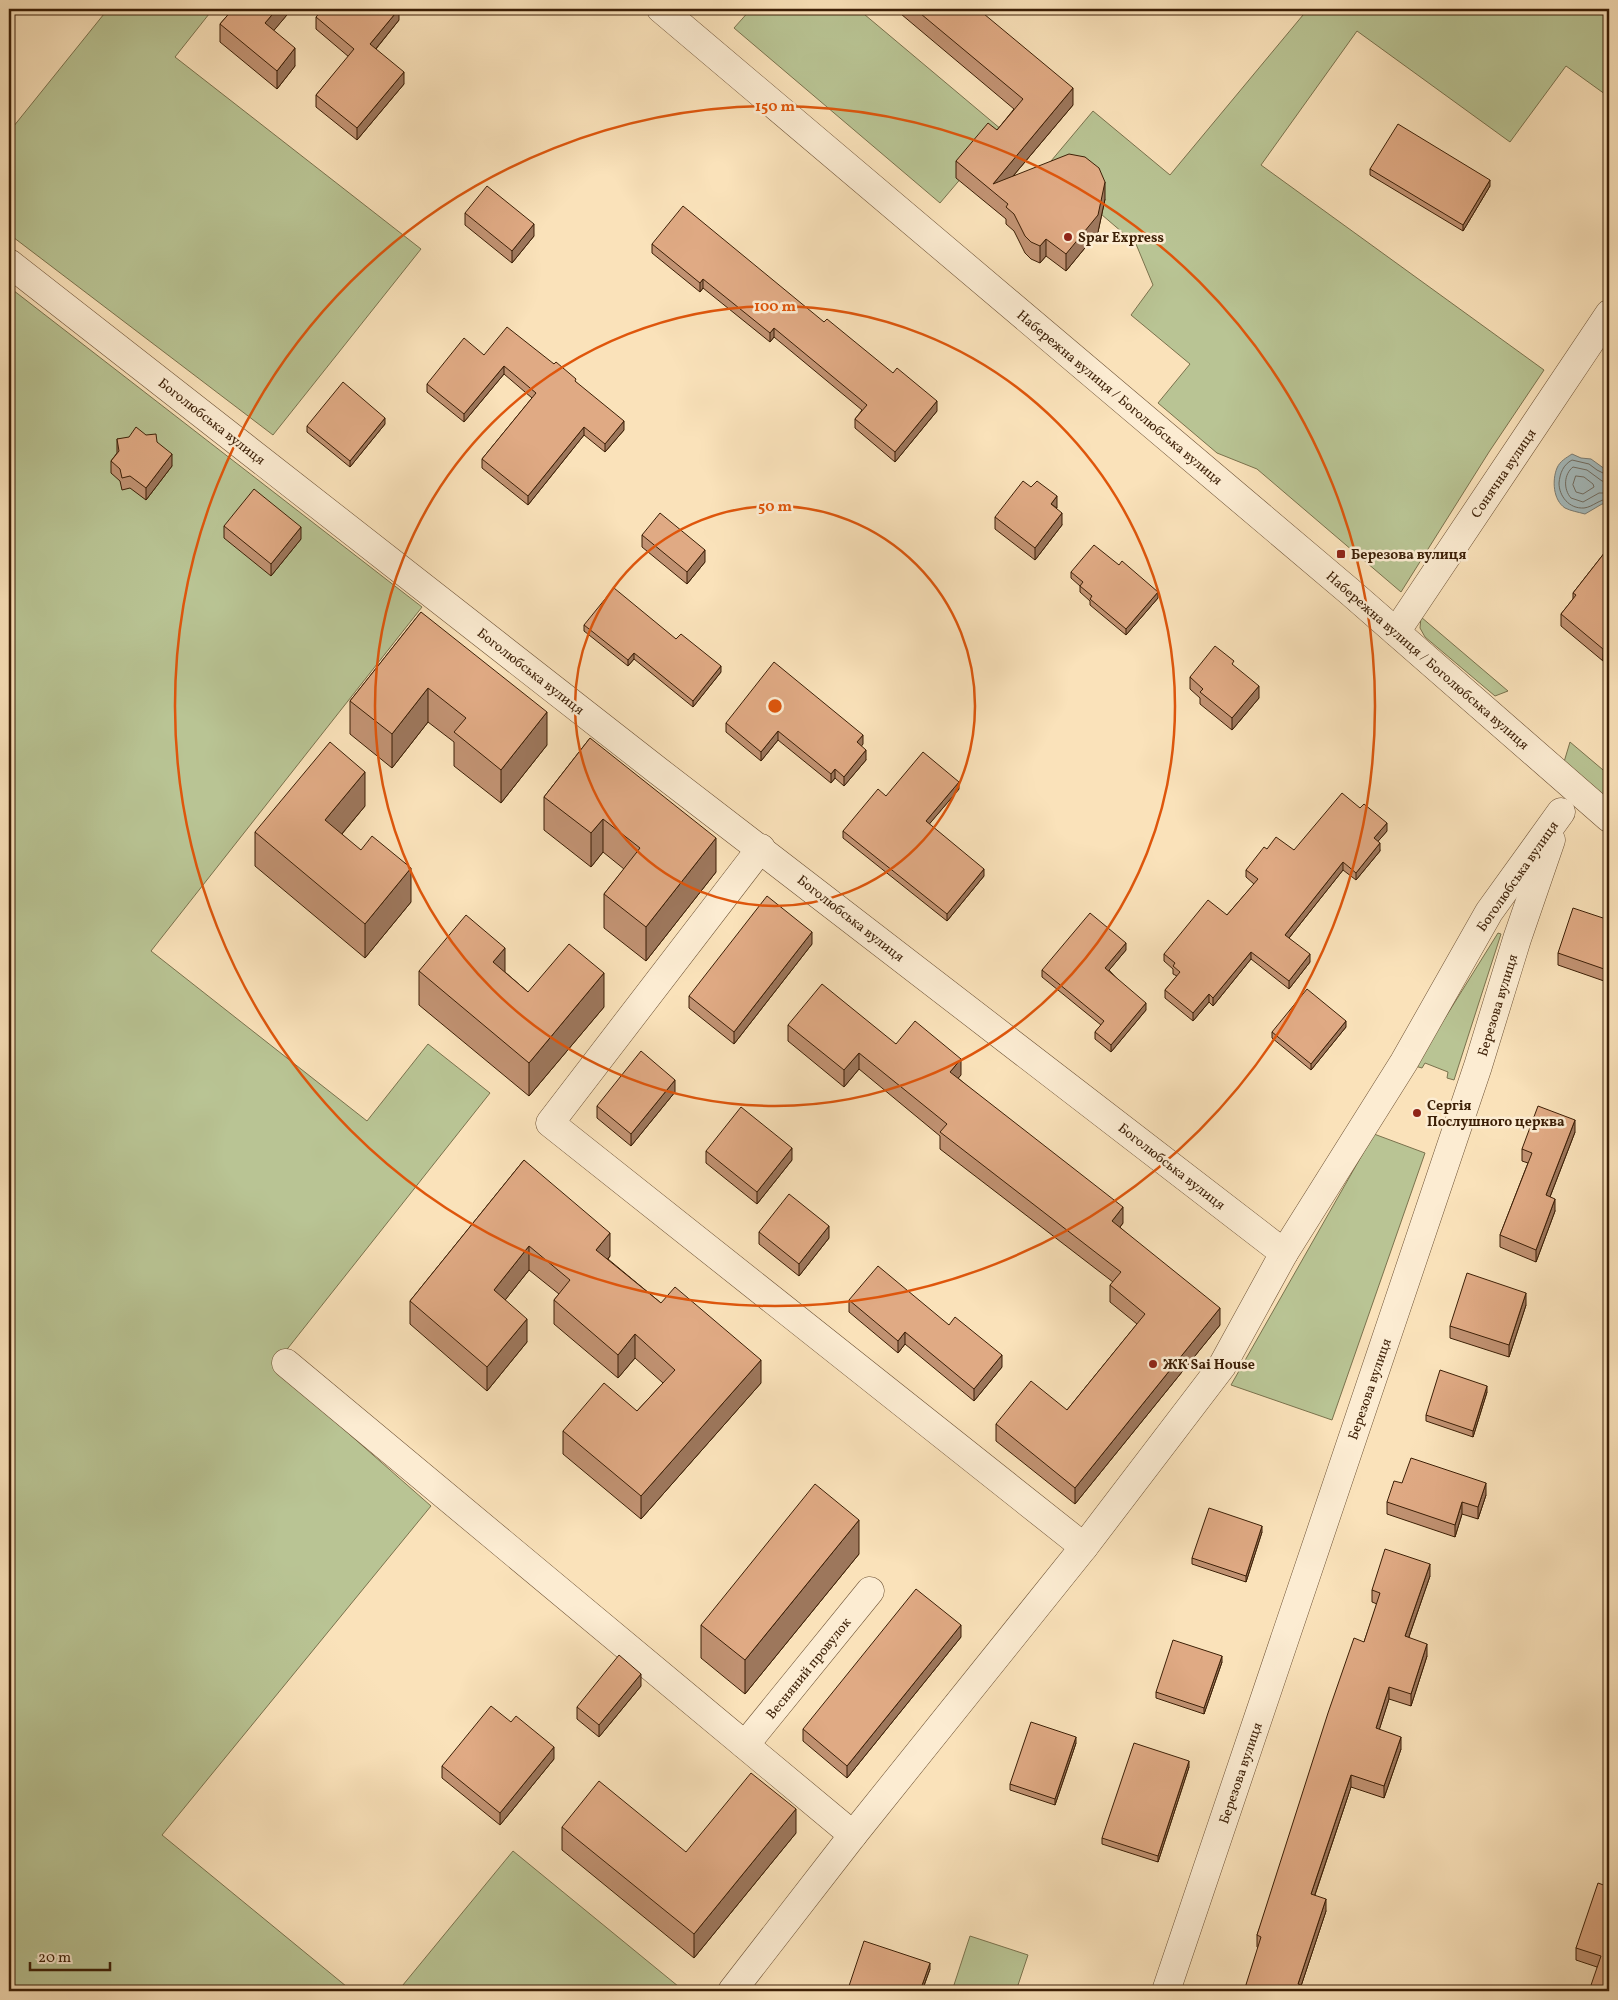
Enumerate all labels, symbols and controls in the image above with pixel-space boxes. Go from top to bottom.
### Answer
text: 150 m [755,97,795,118]
place label: Spar Express [1078,229,1164,248]
marker: Spar Express [1062,231,1074,243]
text: 100 m [754,297,797,318]
street label: Набережна вулиця / Боголюбська вулиця [1012,306,1226,490]
street label: Боголюбська вулиця [154,374,269,470]
street label: Сонячна вулиця [1467,425,1541,522]
text: 50 m [758,497,792,518]
place label: Березова вулиця [1351,546,1466,565]
marker: Березова вулиця [1335,548,1347,560]
street label: Набережна вулиця / Боголюбська вулиця [1321,568,1533,755]
street label: Боголюбська вулиця [473,624,588,720]
centre of rings [766,697,784,715]
street label: Боголюбська вулиця [1473,818,1564,936]
street label: Боголюбська вулиця [793,871,908,967]
street label: Березова вулиця [1474,952,1523,1059]
place label: Сергія Послушного церква [1427,1097,1565,1132]
marker: Сергія Послушного церква [1411,1107,1423,1119]
street label: Боголюбська вулиця [1114,1119,1229,1215]
street label: Березова вулиця [1344,1336,1397,1443]
place label: ЖК Sai House [1163,1356,1255,1375]
marker: ЖК Sai House [1147,1358,1159,1370]
street label: Весняний провулок [762,1614,856,1724]
street label: Березова вулиця [1215,1720,1268,1827]
scale bar [30,1940,110,1972]
text: 20 m [38,1948,71,1969]

